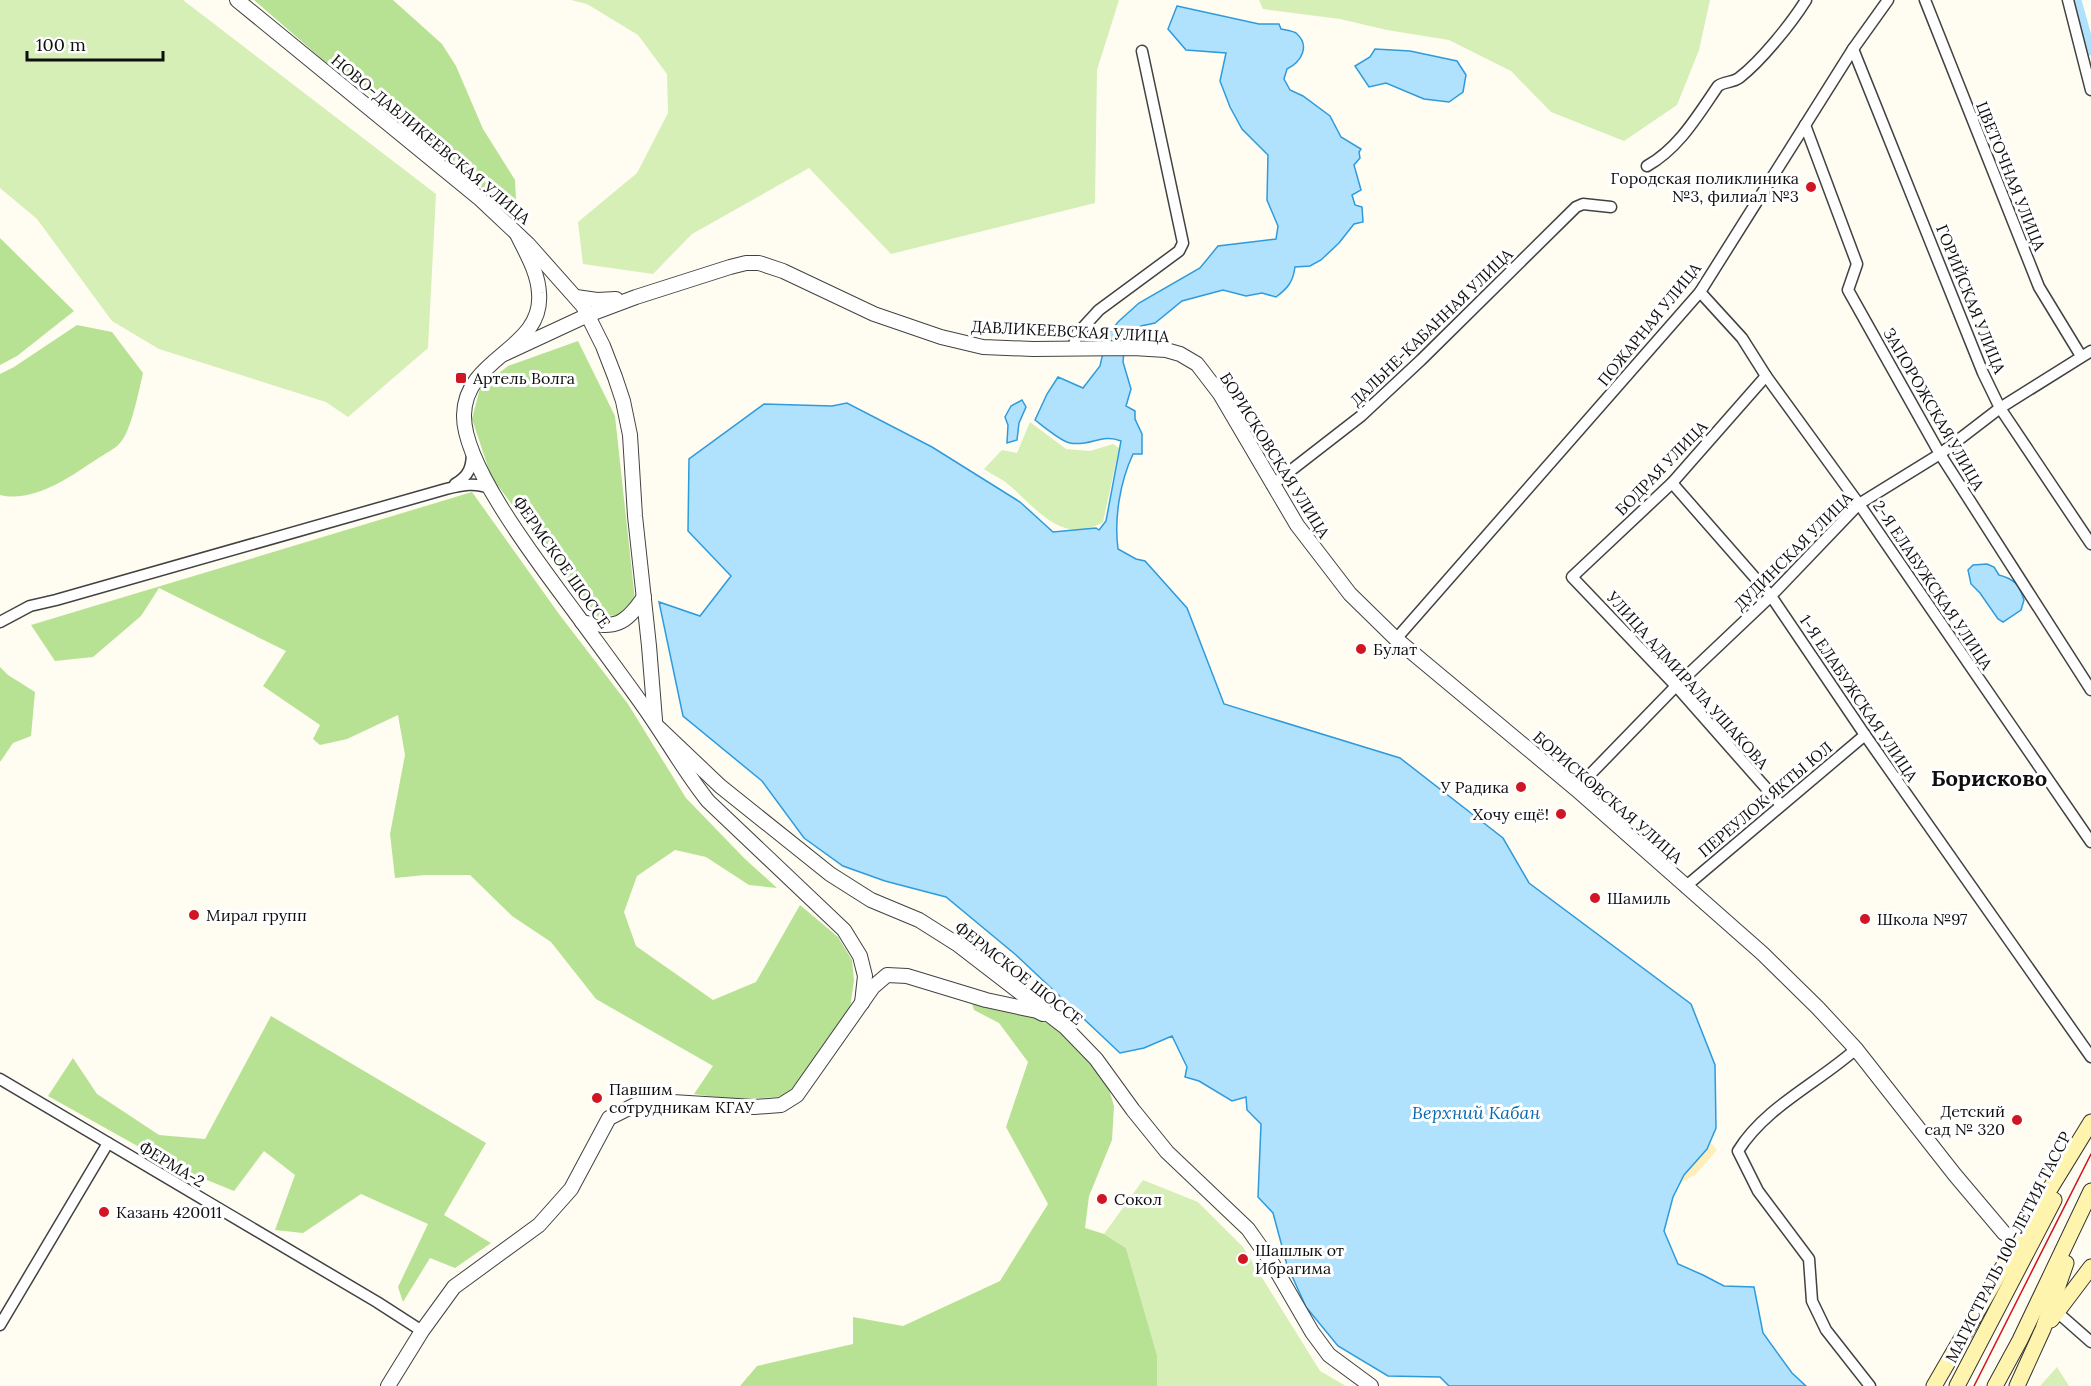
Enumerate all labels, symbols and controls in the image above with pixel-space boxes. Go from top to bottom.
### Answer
scale bar [27,24,164,62]
text: 100 m [36,33,86,56]
street label: НОВО-ДАВЛИКЕЕВСКАЯ УЛИЦА [327,50,535,229]
street label: ЦВЕТОЧНАЯ УЛИЦА [1972,98,2050,254]
place label: Городская поликлиника №3, филиал №3 [1611,168,1799,206]
marker: Городская поликлиника №3, филиал №3 [1804,180,1818,194]
street label: ГОРИЙСКАЯ УЛИЦА [1932,222,2010,377]
street label: ДАЛЬНЕ-КАБАННАЯ УЛИЦА [1346,243,1517,410]
street label: ПОЖАРНАЯ УЛИЦА [1593,258,1706,390]
street label: ДАВЛИКЕЕВСКАЯ УЛИЦА [970,316,1171,346]
street label: ЗАПОРОЖСКАЯ УЛИЦА [1879,324,1989,495]
place label: Артель Волга [472,368,575,388]
street label: БОРИСКОВСКАЯ УЛИЦА [1216,368,1335,542]
marker: Артель Волга [454,371,468,385]
street label: БОДРАЯ УЛИЦА [1611,416,1712,520]
street label: ДУДИНСКАЯ УЛИЦА [1730,487,1857,614]
street label: ФЕРМСКОЕ ШОССЕ [509,492,615,632]
street label: 2-Я ЕЛАБУЖСКАЯ УЛИЦА [1869,497,1998,674]
street label: УЛИЦА АДМИРАЛА УШАКОВА [1602,586,1774,774]
street label: 1-Я ЕЛАБУЖСКАЯ УЛИЦА [1796,611,1923,786]
place label: Булат [1373,639,1417,659]
marker: Булат [1354,642,1368,656]
street label: БОРИСКОВСКАЯ УЛИЦА [1529,727,1688,868]
street label: ПЕРЕУЛОК ЯКТЫ ЮЛ [1694,737,1836,861]
district label: Борисково [1931,764,2047,792]
place label: У Радика [1440,777,1509,797]
marker: У Радика [1514,780,1528,794]
place label: Хочу ещё! [1473,804,1549,824]
marker: Хочу ещё! [1554,807,1568,821]
place label: Шамиль [1607,888,1671,908]
marker: Шамиль [1588,891,1602,905]
place label: Мирал групп [206,905,307,925]
marker: Мирал групп [187,908,201,922]
place label: Школа №97 [1877,909,1968,929]
marker: Школа №97 [1858,912,1872,926]
street label: ФЕРМСКОЕ ШОССЕ [951,917,1087,1029]
place label: Павшим сотрудникам КГАУ [609,1079,755,1117]
marker: Павшим сотрудникам КГАУ [590,1091,604,1105]
water label: Верхний Кабан [1412,1101,1540,1124]
place label: Детский сад № 320 [1924,1101,2005,1139]
marker: Детский сад № 320 [2010,1113,2024,1127]
street label: МАГИСТРАЛЬ 100-ЛЕТИЯ ТАССР [1941,1128,2075,1366]
street label: ФЕРМА-2 [136,1137,208,1191]
place label: Сокол [1114,1189,1162,1209]
marker: Сокол [1095,1192,1109,1206]
place label: Казань 420011 [116,1202,222,1222]
marker: Казань 420011 [97,1205,111,1219]
place label: Шашлык от Ибрагима [1255,1240,1344,1278]
marker: Шашлык от Ибрагима [1236,1252,1250,1266]

